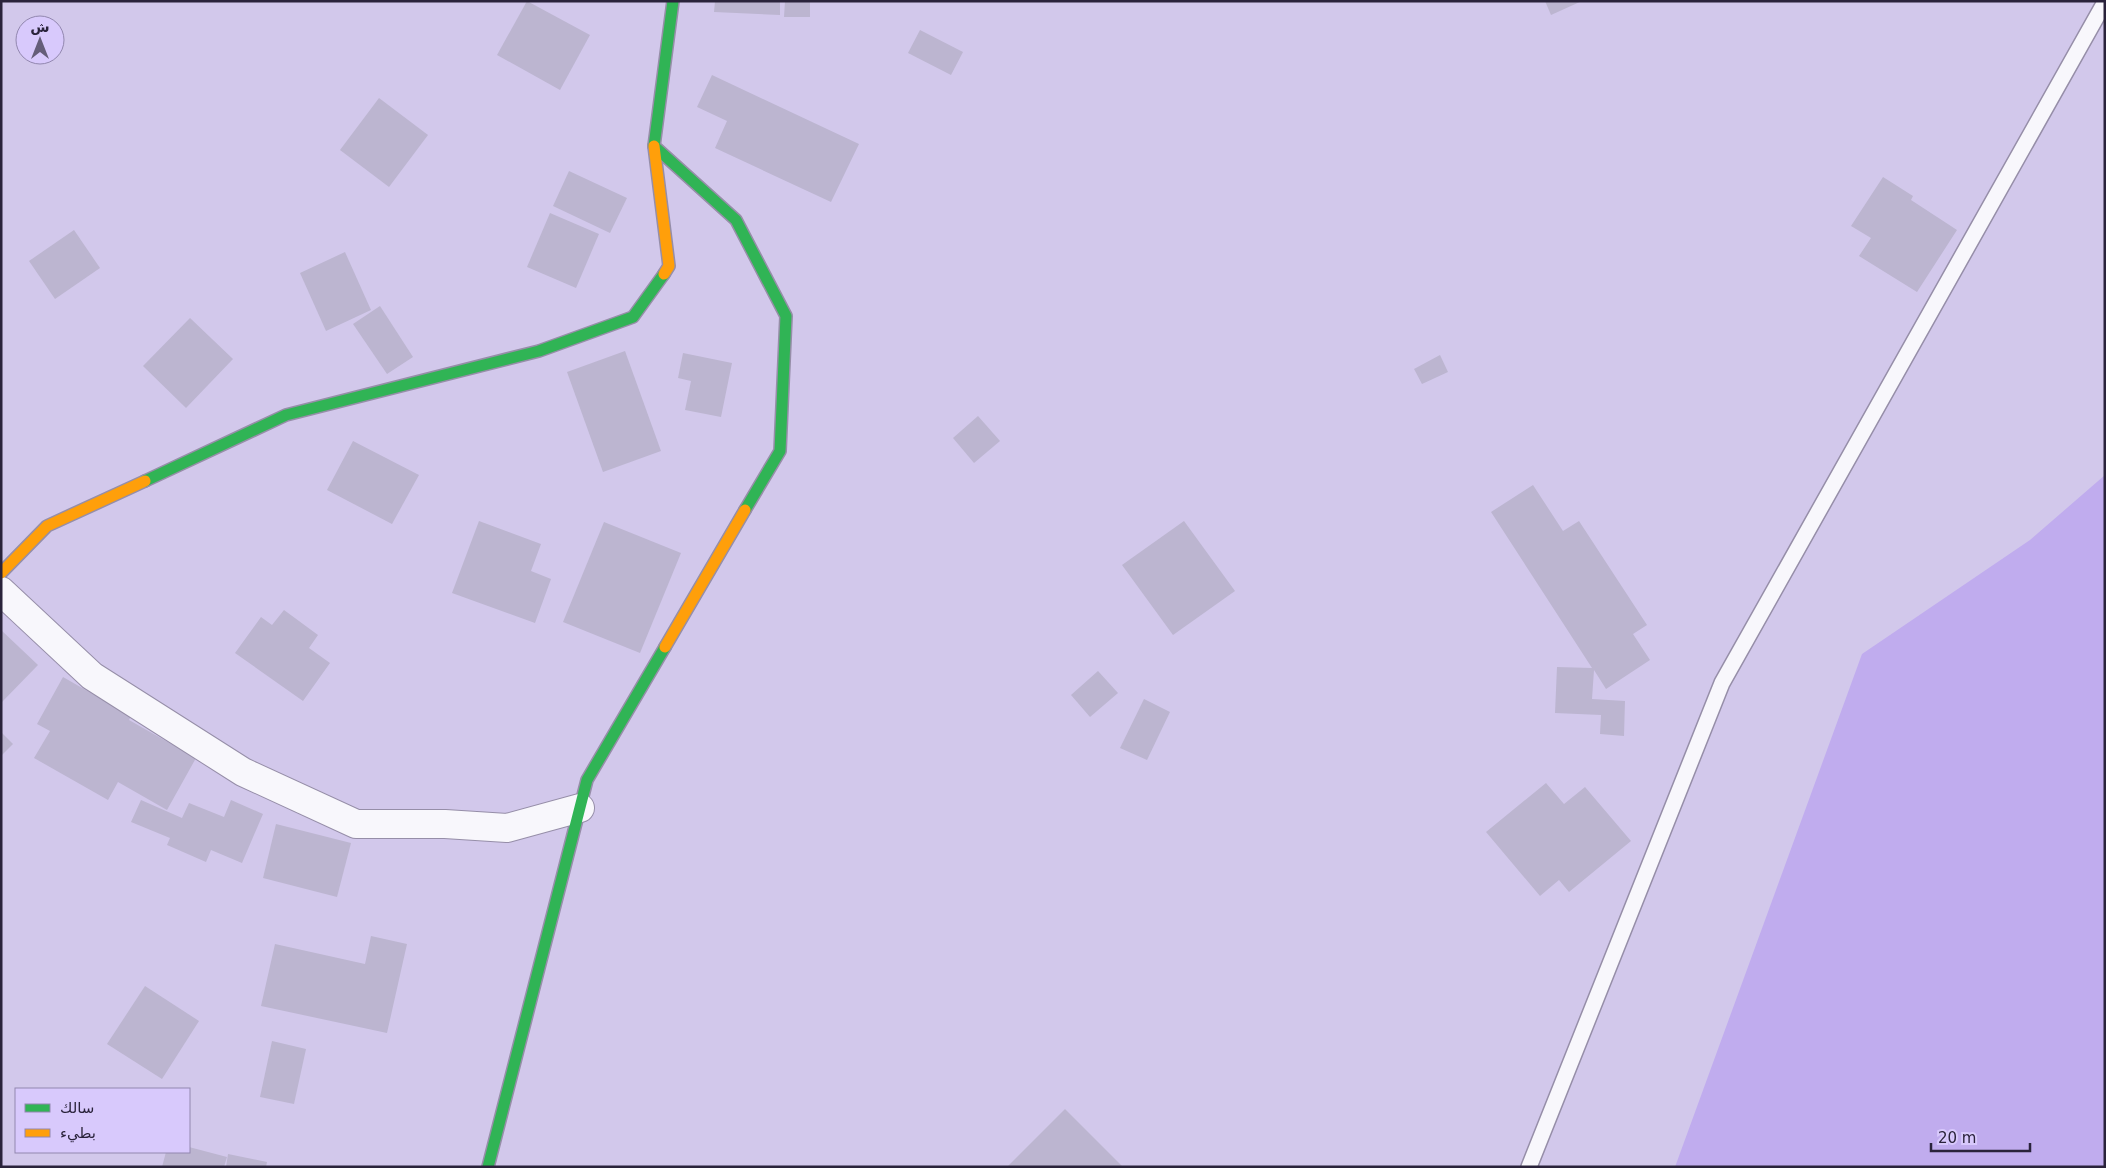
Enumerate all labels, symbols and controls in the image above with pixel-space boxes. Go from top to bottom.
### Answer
north arrow [15,15,65,65]
text: ش [30,19,50,35]
legend [15,1088,190,1153]
text: سالك [60,1099,94,1117]
scale bar [1931,1120,2030,1152]
text: بطيء [60,1124,96,1143]
text: 20 m [1938,1129,1976,1147]

